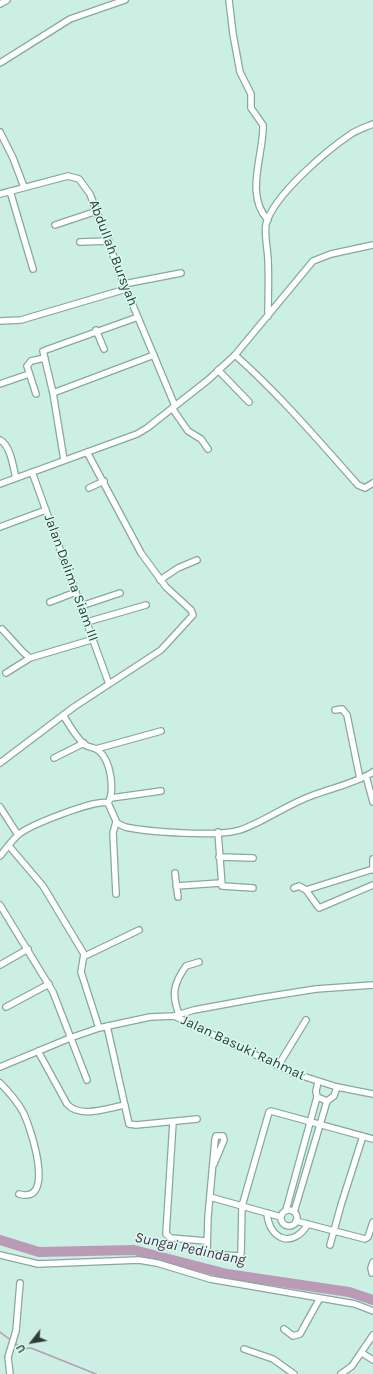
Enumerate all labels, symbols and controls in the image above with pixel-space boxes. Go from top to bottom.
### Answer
street label: Abdullah Bursyah [85,198,141,308]
street label: Jalan Delima Siam III [40,512,102,644]
street label: Jalan Basuki Rahmat [178,1012,308,1084]
water label: Sungai Pedindang [133,1228,247,1270]
north arrow [12,1322,52,1362]
text: U [14,1342,29,1355]

